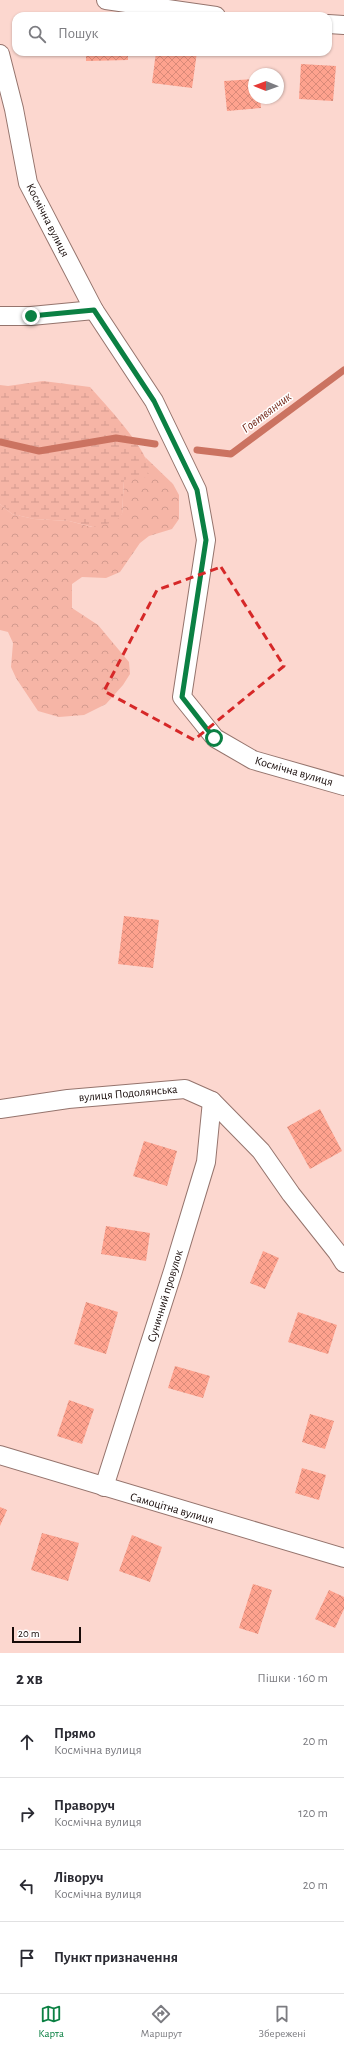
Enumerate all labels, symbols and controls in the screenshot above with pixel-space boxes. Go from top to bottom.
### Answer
search box [12,12,332,56]
icon: search [26,23,48,45]
text: Пошук [58,26,98,41]
north arrow [248,68,284,104]
street label: Космічна вулиця [23,181,72,259]
route end [22,307,40,325]
water label: Говтвянчик [240,390,295,436]
route start [205,729,223,747]
street label: Космічна вулиця [253,754,335,789]
street label: вулиця Подолянська [78,1083,178,1104]
street label: Суничний провулок [145,1248,186,1344]
street label: Самоцітна вулиця [128,1490,215,1527]
scale bar [12,1625,81,1644]
text: 20 m [18,1628,39,1639]
text: 2 хв [16,1670,43,1687]
text: Пішки · 160 m [257,1672,328,1685]
text: Прямо [54,1726,96,1741]
icon: ahead [16,1731,38,1753]
text: 20 m [303,1735,328,1748]
text: Космічна вулиця [54,1744,142,1757]
text: Праворуч [54,1798,115,1813]
icon: right [16,1803,38,1825]
text: 120 m [298,1807,328,1820]
text: Космічна вулиця [54,1816,142,1829]
text: Ліворуч [54,1870,104,1885]
icon: left [16,1875,38,1897]
text: 20 m [303,1879,328,1892]
text: Космічна вулиця [54,1888,142,1901]
icon: arrive [16,1947,38,1969]
text: Пункт призначення [54,1950,178,1965]
tab: Карта [38,2003,64,2040]
tab: Маршрут [141,2003,182,2040]
tab: Збережені [258,2003,306,2040]

